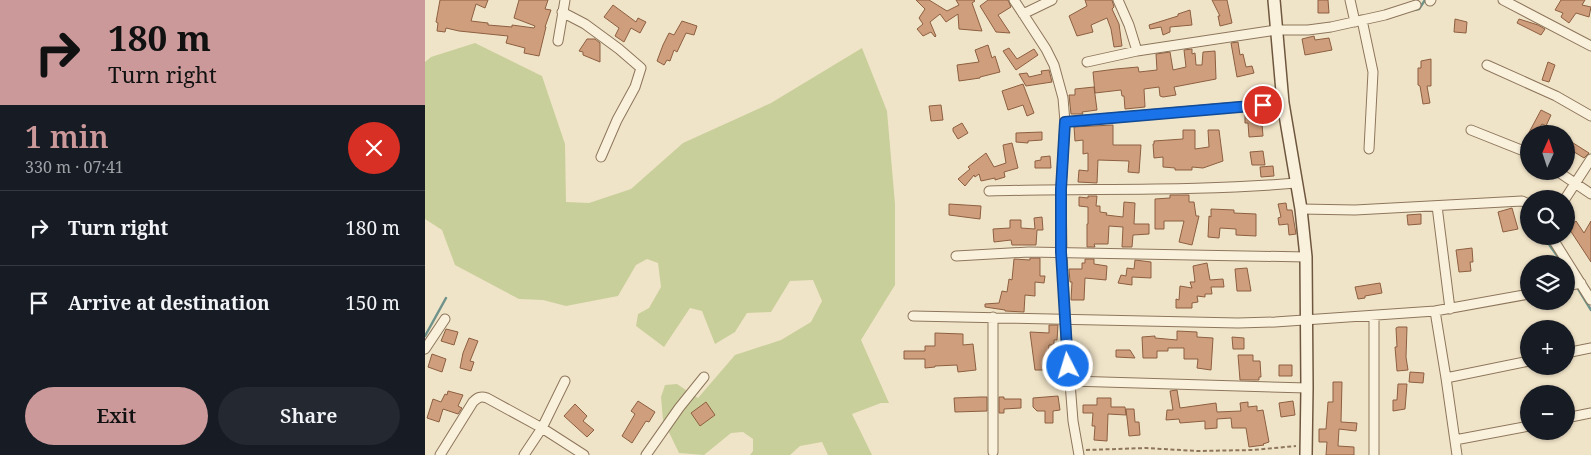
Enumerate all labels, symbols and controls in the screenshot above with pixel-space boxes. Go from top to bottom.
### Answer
text: 180 m [108,14,211,61]
icon: right [25,20,90,85]
text: Turn right [108,59,217,89]
pin [1242,84,1284,126]
icon: arrive [1249,91,1277,119]
text: 1 min [25,116,109,157]
button: close [348,122,400,174]
north arrow [1520,125,1575,180]
map controls [1520,125,1575,440]
text: 330 m · 07:41 [25,156,124,178]
button: search [1520,190,1575,245]
icon: right [25,214,53,242]
text: Turn right [68,215,168,241]
text: 180 m [345,215,400,241]
button: layers [1520,255,1575,310]
icon: arrive [25,289,53,317]
text: Arrive at destination [68,290,270,316]
text: 150 m [345,290,400,316]
button: + [1520,320,1575,375]
position arrow [1041,339,1093,391]
button: − [1520,385,1575,440]
button: Exit [25,387,208,445]
button: Share [218,387,400,445]

